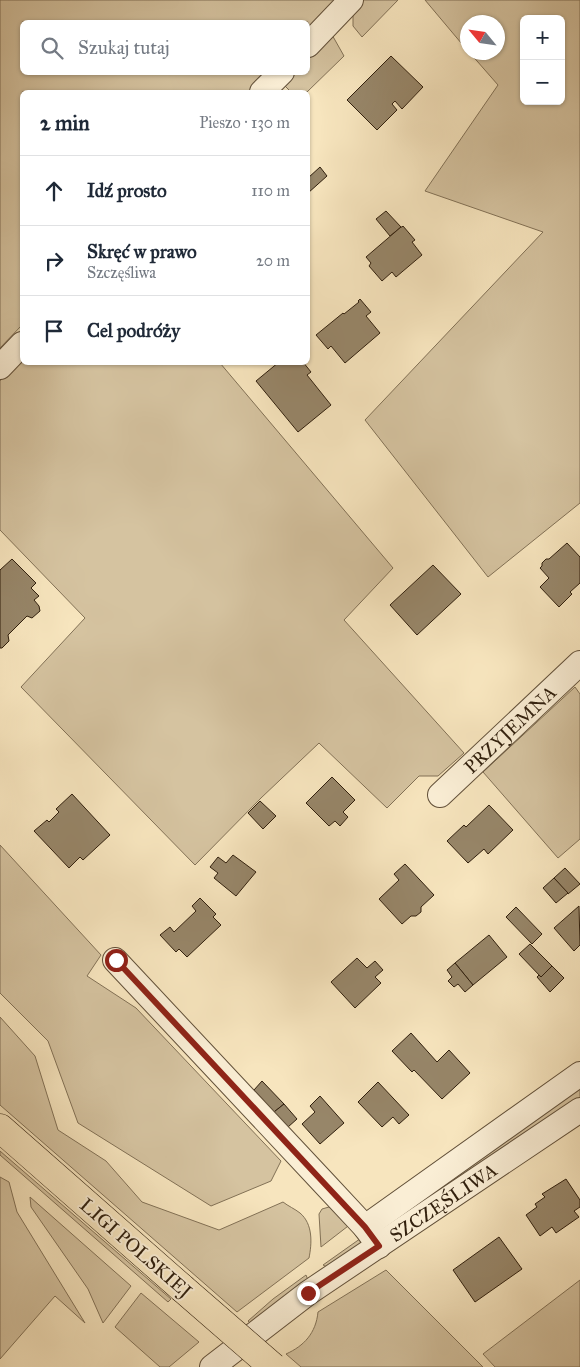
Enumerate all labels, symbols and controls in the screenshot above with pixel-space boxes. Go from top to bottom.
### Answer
north arrow [460,15,505,60]
map controls [520,15,565,105]
button: + [520,15,565,60]
search box [20,20,310,75]
icon: search [38,34,66,62]
text: Szukaj tutaj [78,36,170,59]
button: − [520,60,565,105]
text: 2 min [40,110,90,136]
text: Pieszo · 130 m [199,113,290,132]
icon: ahead [40,177,68,205]
text: Idź prosto [87,179,167,202]
text: 110 m [251,181,290,200]
text: Skręć w prawo [87,240,197,263]
icon: right [40,247,68,275]
text: 20 m [256,251,290,270]
text: Szczęśliwa [87,263,156,282]
icon: arrive [40,317,68,345]
text: Cel podróży [87,319,180,342]
street label: PRZYJEMNA [459,680,561,778]
route start [105,949,128,972]
street label: SZCZĘŚLIWA [385,1158,501,1246]
street label: LIGI POLSKIEJ [75,1193,197,1304]
route end [297,1282,320,1305]

